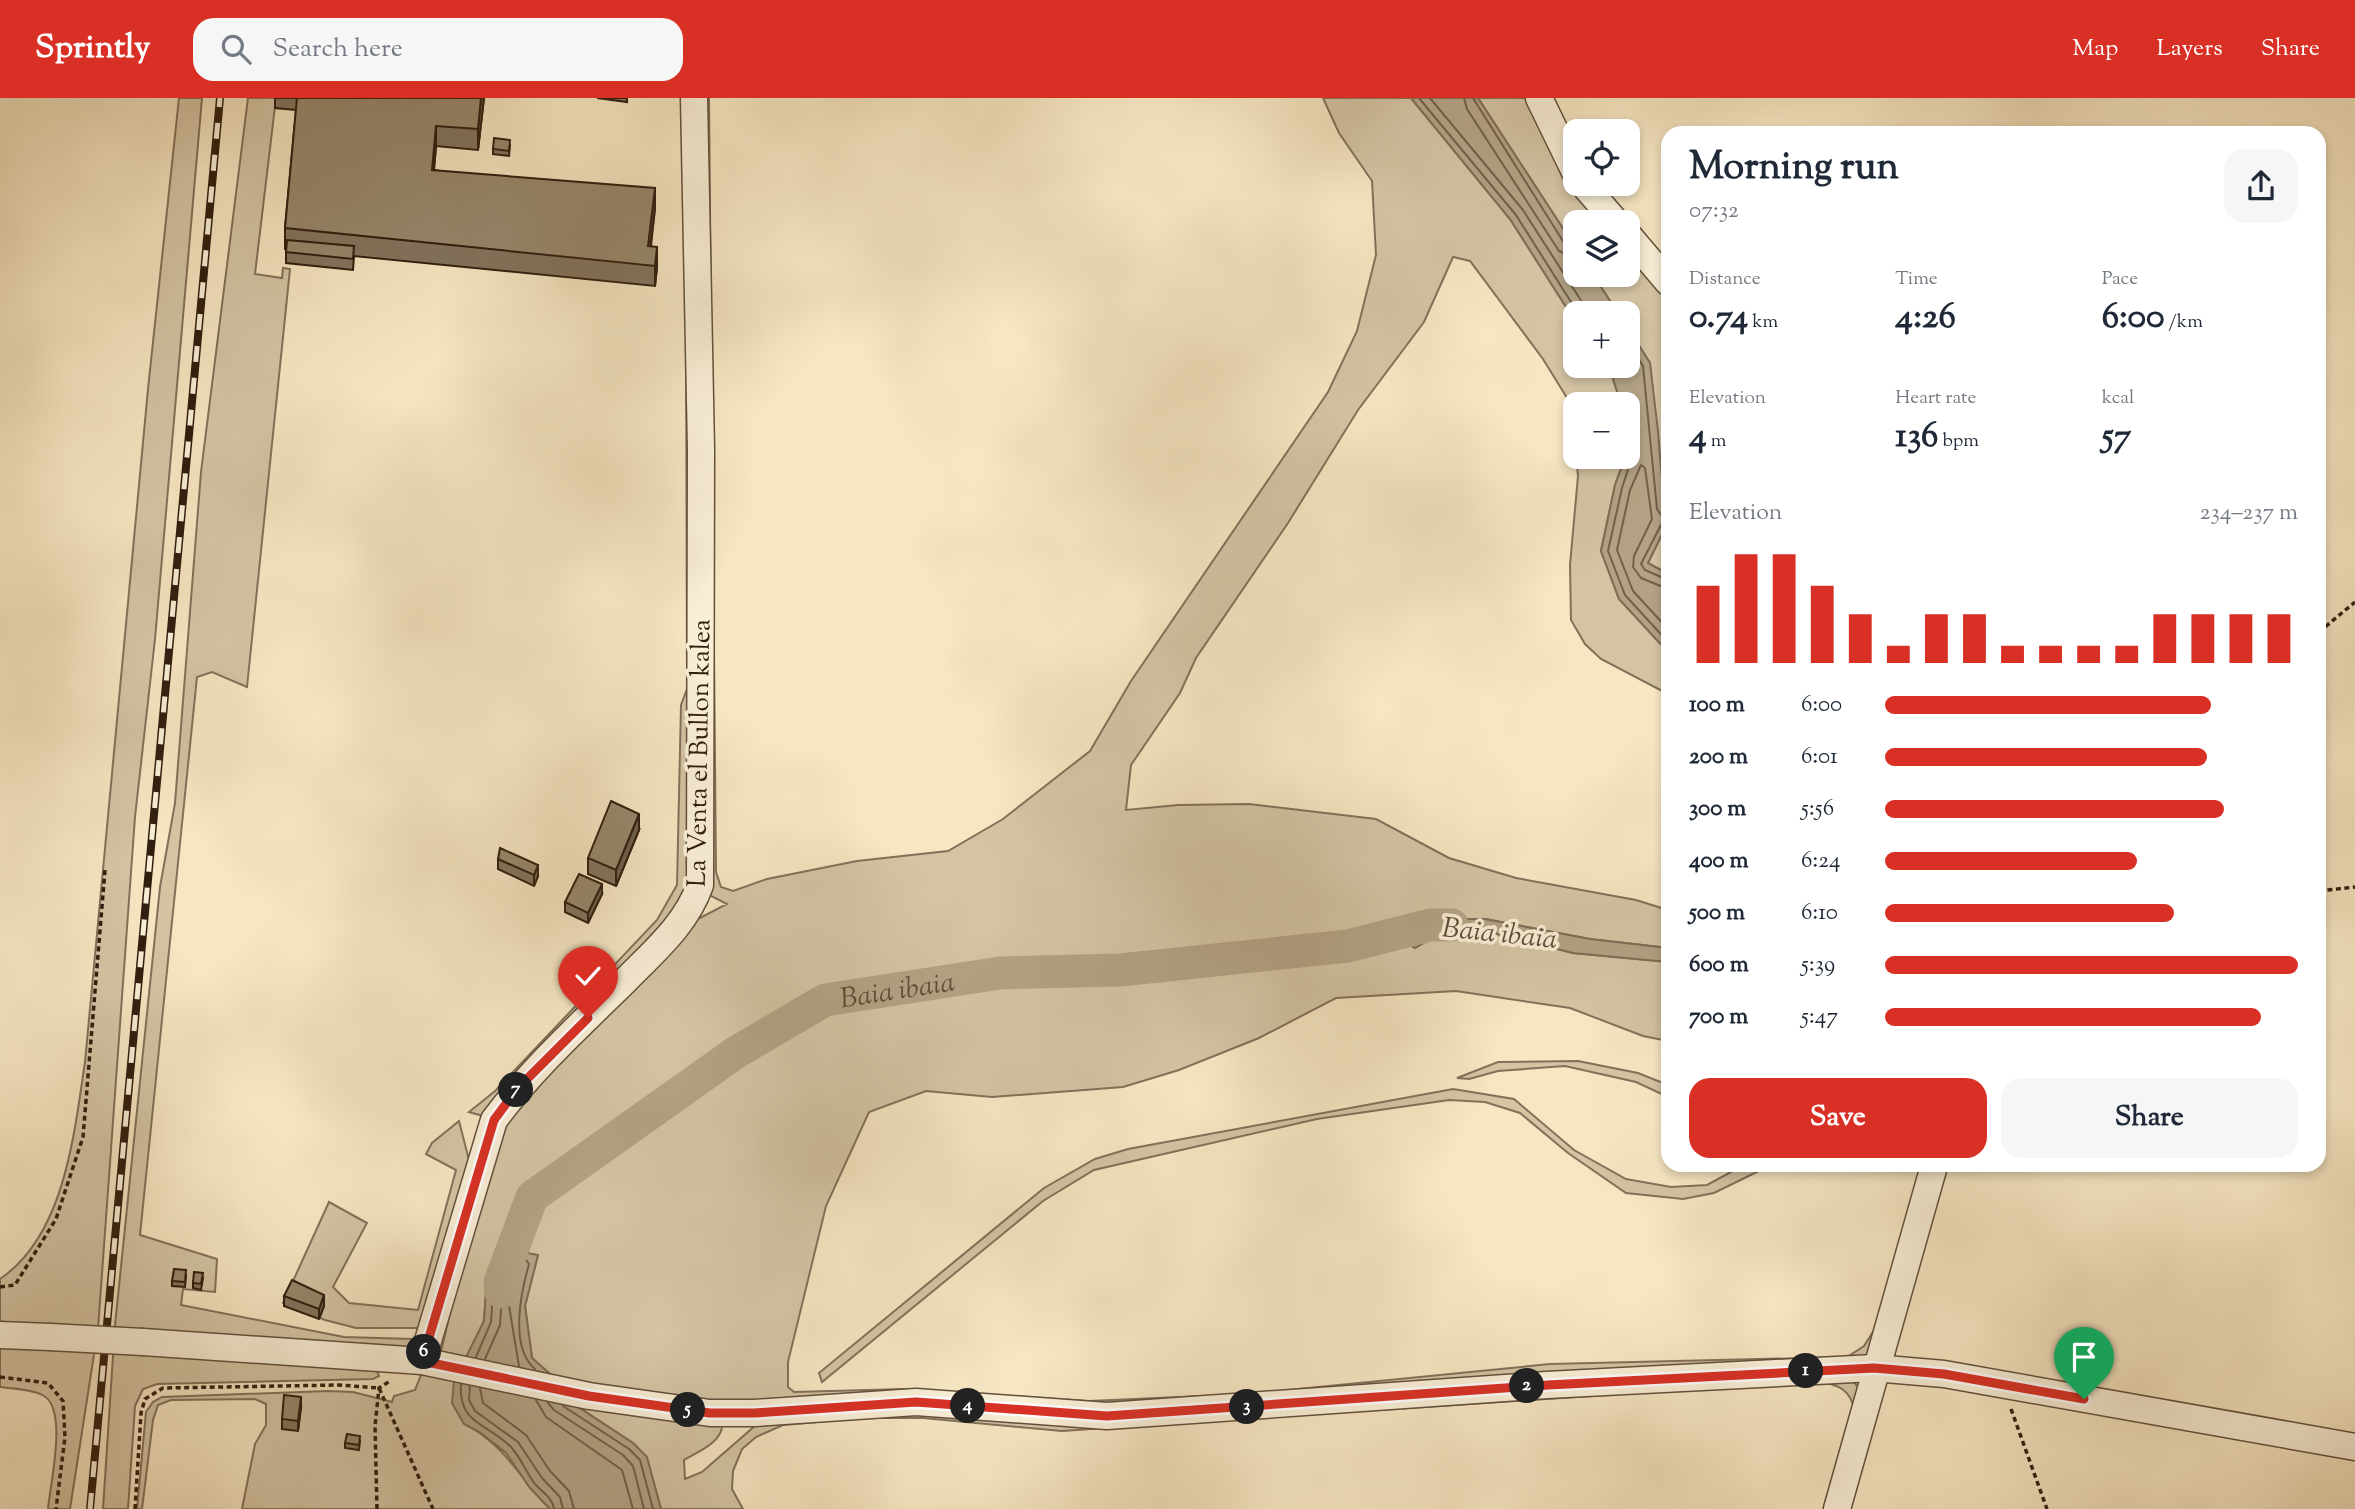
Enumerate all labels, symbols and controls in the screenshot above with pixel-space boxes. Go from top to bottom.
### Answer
search box [193,18,683,81]
text: Sprintly [35,25,151,73]
icon: search [217,30,255,68]
text: Search here [273,31,403,68]
text: Map [2072,32,2118,66]
text: Layers [2156,32,2223,66]
text: Share [2261,32,2320,66]
map controls [1563,119,1640,469]
button: locate [1563,119,1640,196]
text: Morning run [1689,142,1899,196]
button: share [2224,149,2298,223]
text: 07:32 [1689,195,1739,228]
button: layers [1563,210,1640,287]
text: Distance [1689,266,1761,293]
text: Time [1895,266,1938,293]
text: Pace [2102,266,2138,293]
text: 0.74 [1689,293,1748,344]
text: 4:26 [1895,293,1956,344]
text: 6:00 [2102,293,2164,344]
button: + [1563,301,1640,378]
text: km [1748,309,1778,336]
text: /km [2164,309,2203,336]
text: Elevation [1689,385,1766,412]
text: Heart rate [1895,385,1976,412]
text: kcal [2102,385,2134,412]
button: − [1563,392,1640,469]
text: 4 [1689,412,1707,463]
text: 136 [1895,412,1938,463]
text: 57 [2102,412,2131,463]
text: m [1707,428,1726,455]
text: bpm [1938,428,1979,455]
text: Elevation [1689,497,1782,530]
text: 234–237 m [2200,497,2298,530]
street label: La Venta el Bullon kalea [680,619,721,887]
text: 100 m [1689,689,1745,722]
text: 6:00 [1801,689,1842,722]
text: 200 m [1689,741,1748,774]
text: 6:01 [1801,741,1838,774]
text: 300 m [1689,793,1746,826]
text: 5:56 [1801,793,1834,826]
text: 400 m [1689,845,1749,878]
text: 6:24 [1801,845,1841,878]
text: 500 m [1689,897,1745,930]
text: 6:10 [1801,897,1838,930]
water label: Baia ibaia [1440,909,1559,961]
pin [558,946,618,1018]
text: 600 m [1689,949,1749,982]
text: 5:39 [1801,949,1835,982]
icon: check [569,957,607,995]
water label: Baia ibaia [837,963,957,1020]
text: 700 m [1689,1001,1748,1034]
text: 5:47 [1801,1001,1838,1034]
pin: 7 [498,1072,534,1108]
text: 7 [511,1076,520,1103]
button: Save [1689,1078,1987,1158]
button: Share [2001,1078,2298,1158]
pin [2054,1327,2114,1399]
pin: 6 [406,1334,442,1370]
text: 6 [419,1338,428,1365]
icon: arrive [2065,1338,2103,1376]
pin: 1 [1788,1354,1824,1388]
text: 1 [1802,1357,1809,1384]
pin: 2 [1510,1368,1544,1404]
text: 2 [1522,1372,1531,1399]
pin: 4 [950,1388,986,1424]
pin: 3 [1230,1390,1264,1424]
pin: 5 [670,1392,706,1428]
text: 4 [963,1392,972,1419]
text: 3 [1243,1393,1250,1420]
text: 5 [684,1396,691,1423]

